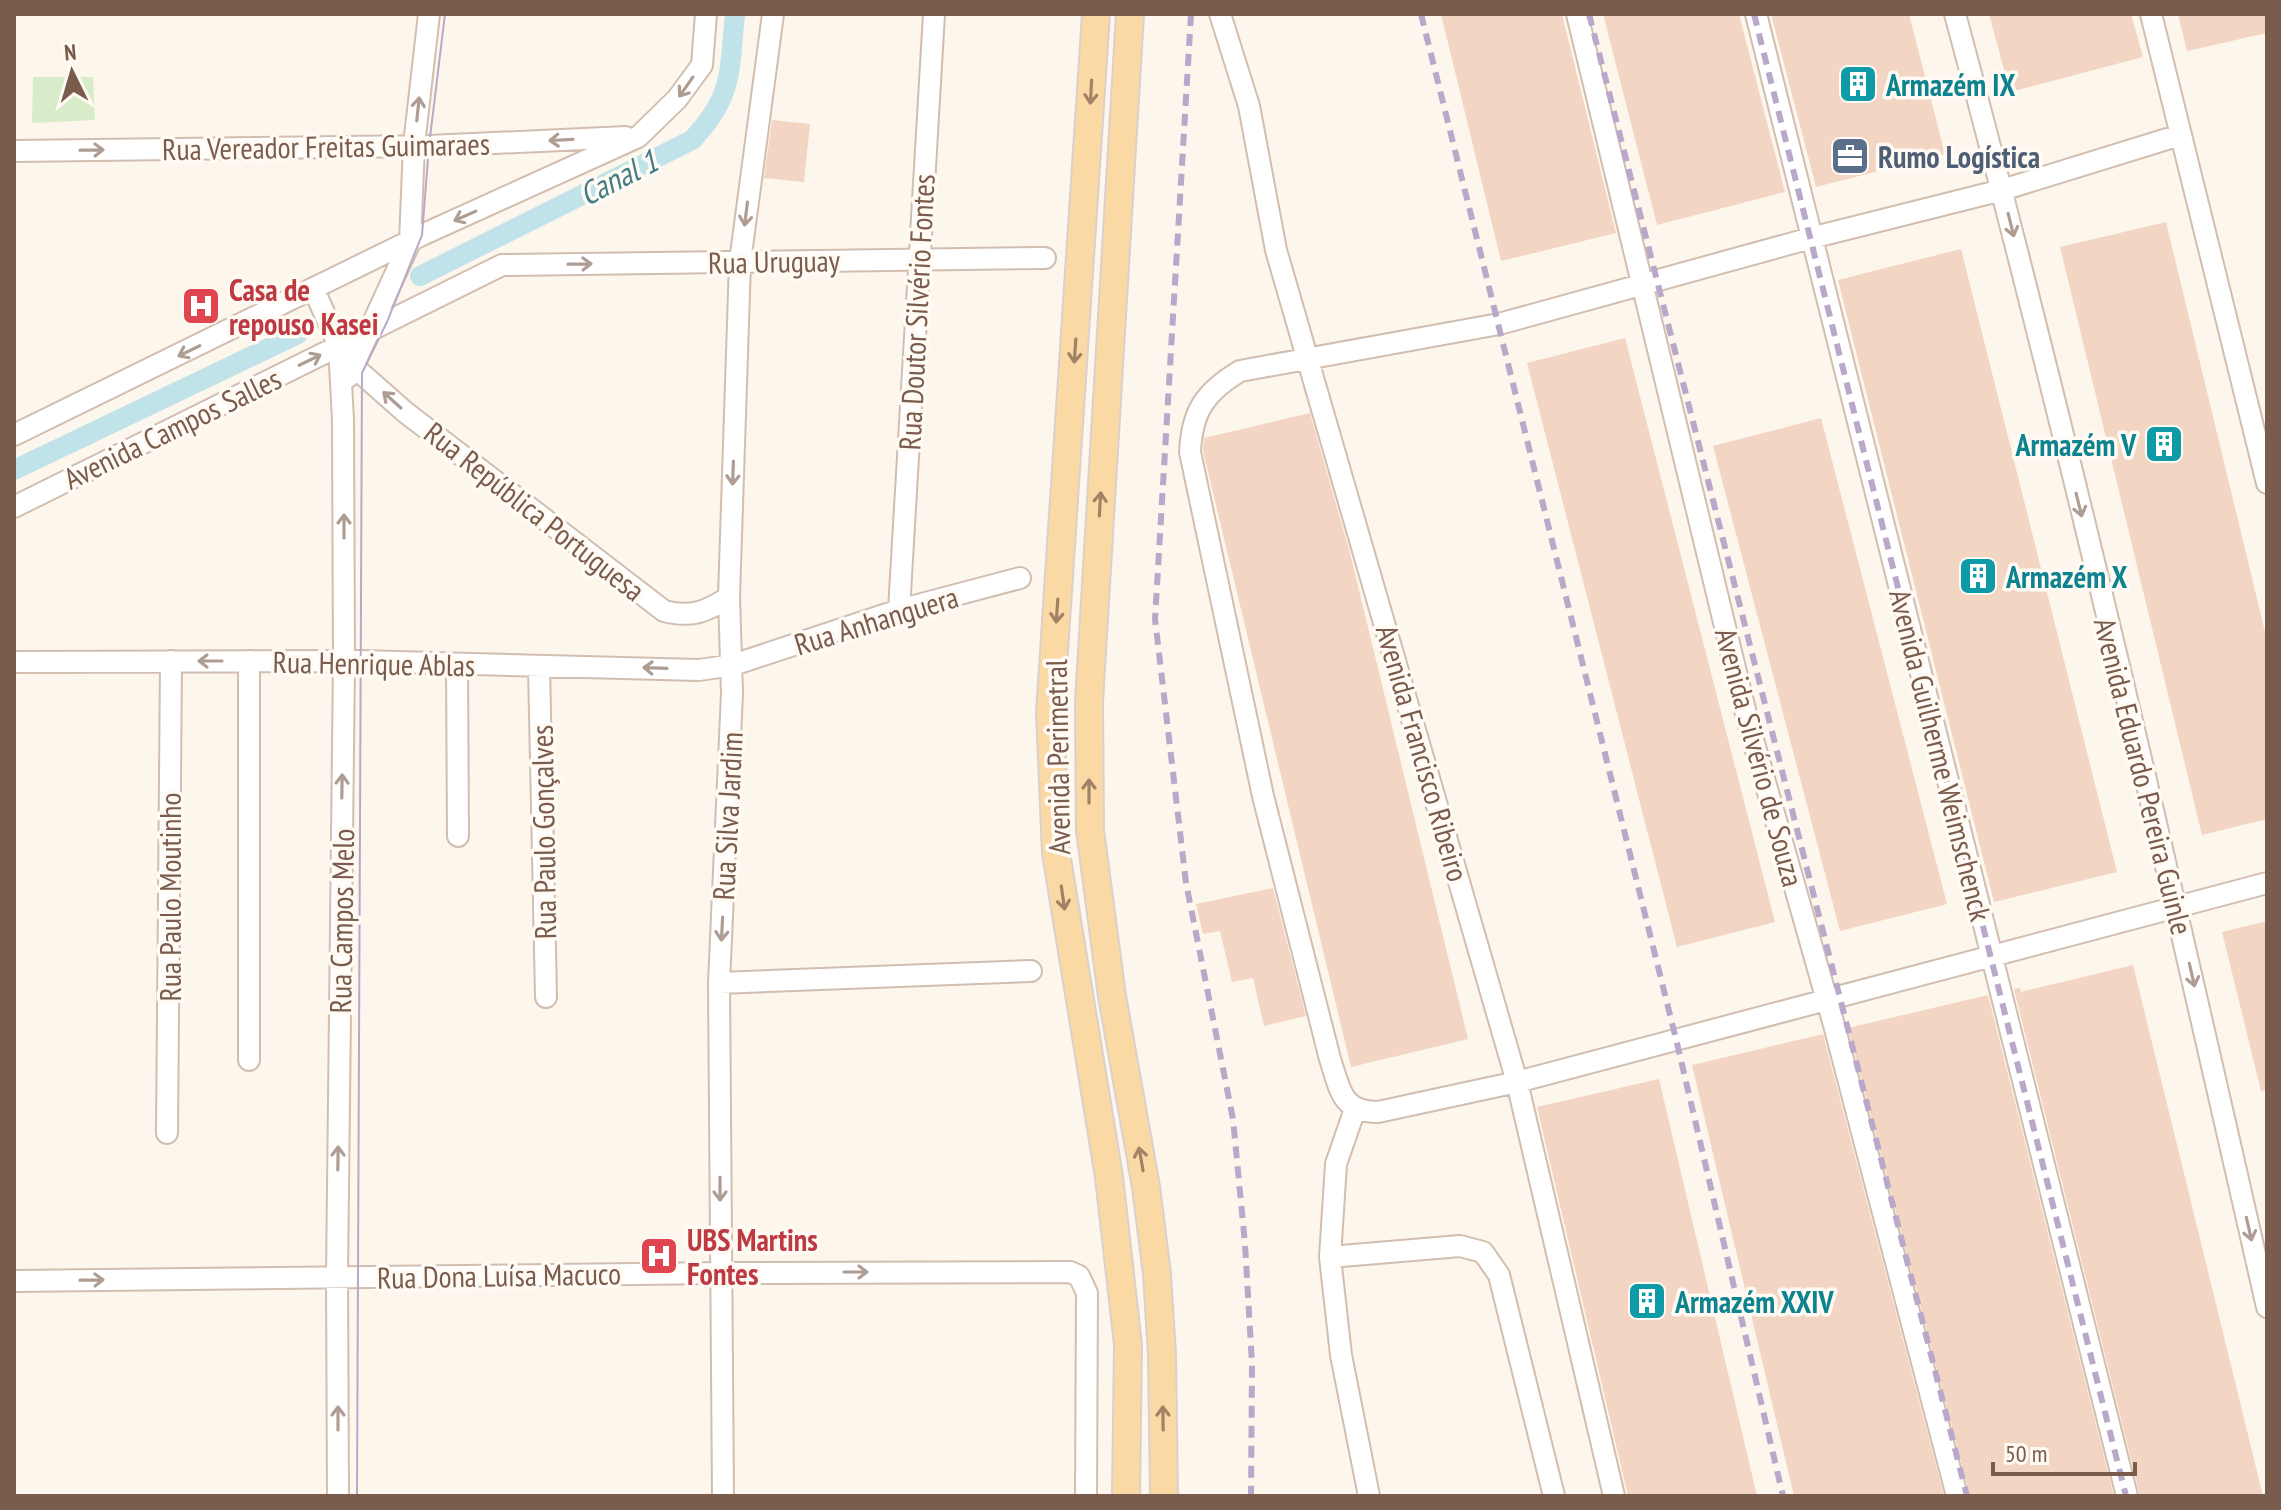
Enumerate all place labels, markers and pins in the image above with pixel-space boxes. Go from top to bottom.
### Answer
building icon: Armazém IX [1837,63,1879,105]
place label: Armazém IX [1885,65,2015,104]
office icon: Rumo Logística [1829,135,1871,177]
place label: Rumo Logística [1878,137,2040,176]
place label: Casa de repouso Kasei [229,270,378,343]
hospital icon: Casa de repouso Kasei [180,285,222,327]
building icon: Armazém V [2143,423,2185,465]
place label: Armazém V [2014,425,2137,464]
building icon: Armazém X [1957,555,1999,597]
place label: Armazém X [2005,557,2128,596]
place label: UBS Martins Fontes [687,1220,818,1293]
hospital icon: UBS Martins Fontes [638,1235,680,1277]
building icon: Armazém XXIV [1626,1280,1668,1322]
place label: Armazém XXIV [1674,1282,1834,1321]

